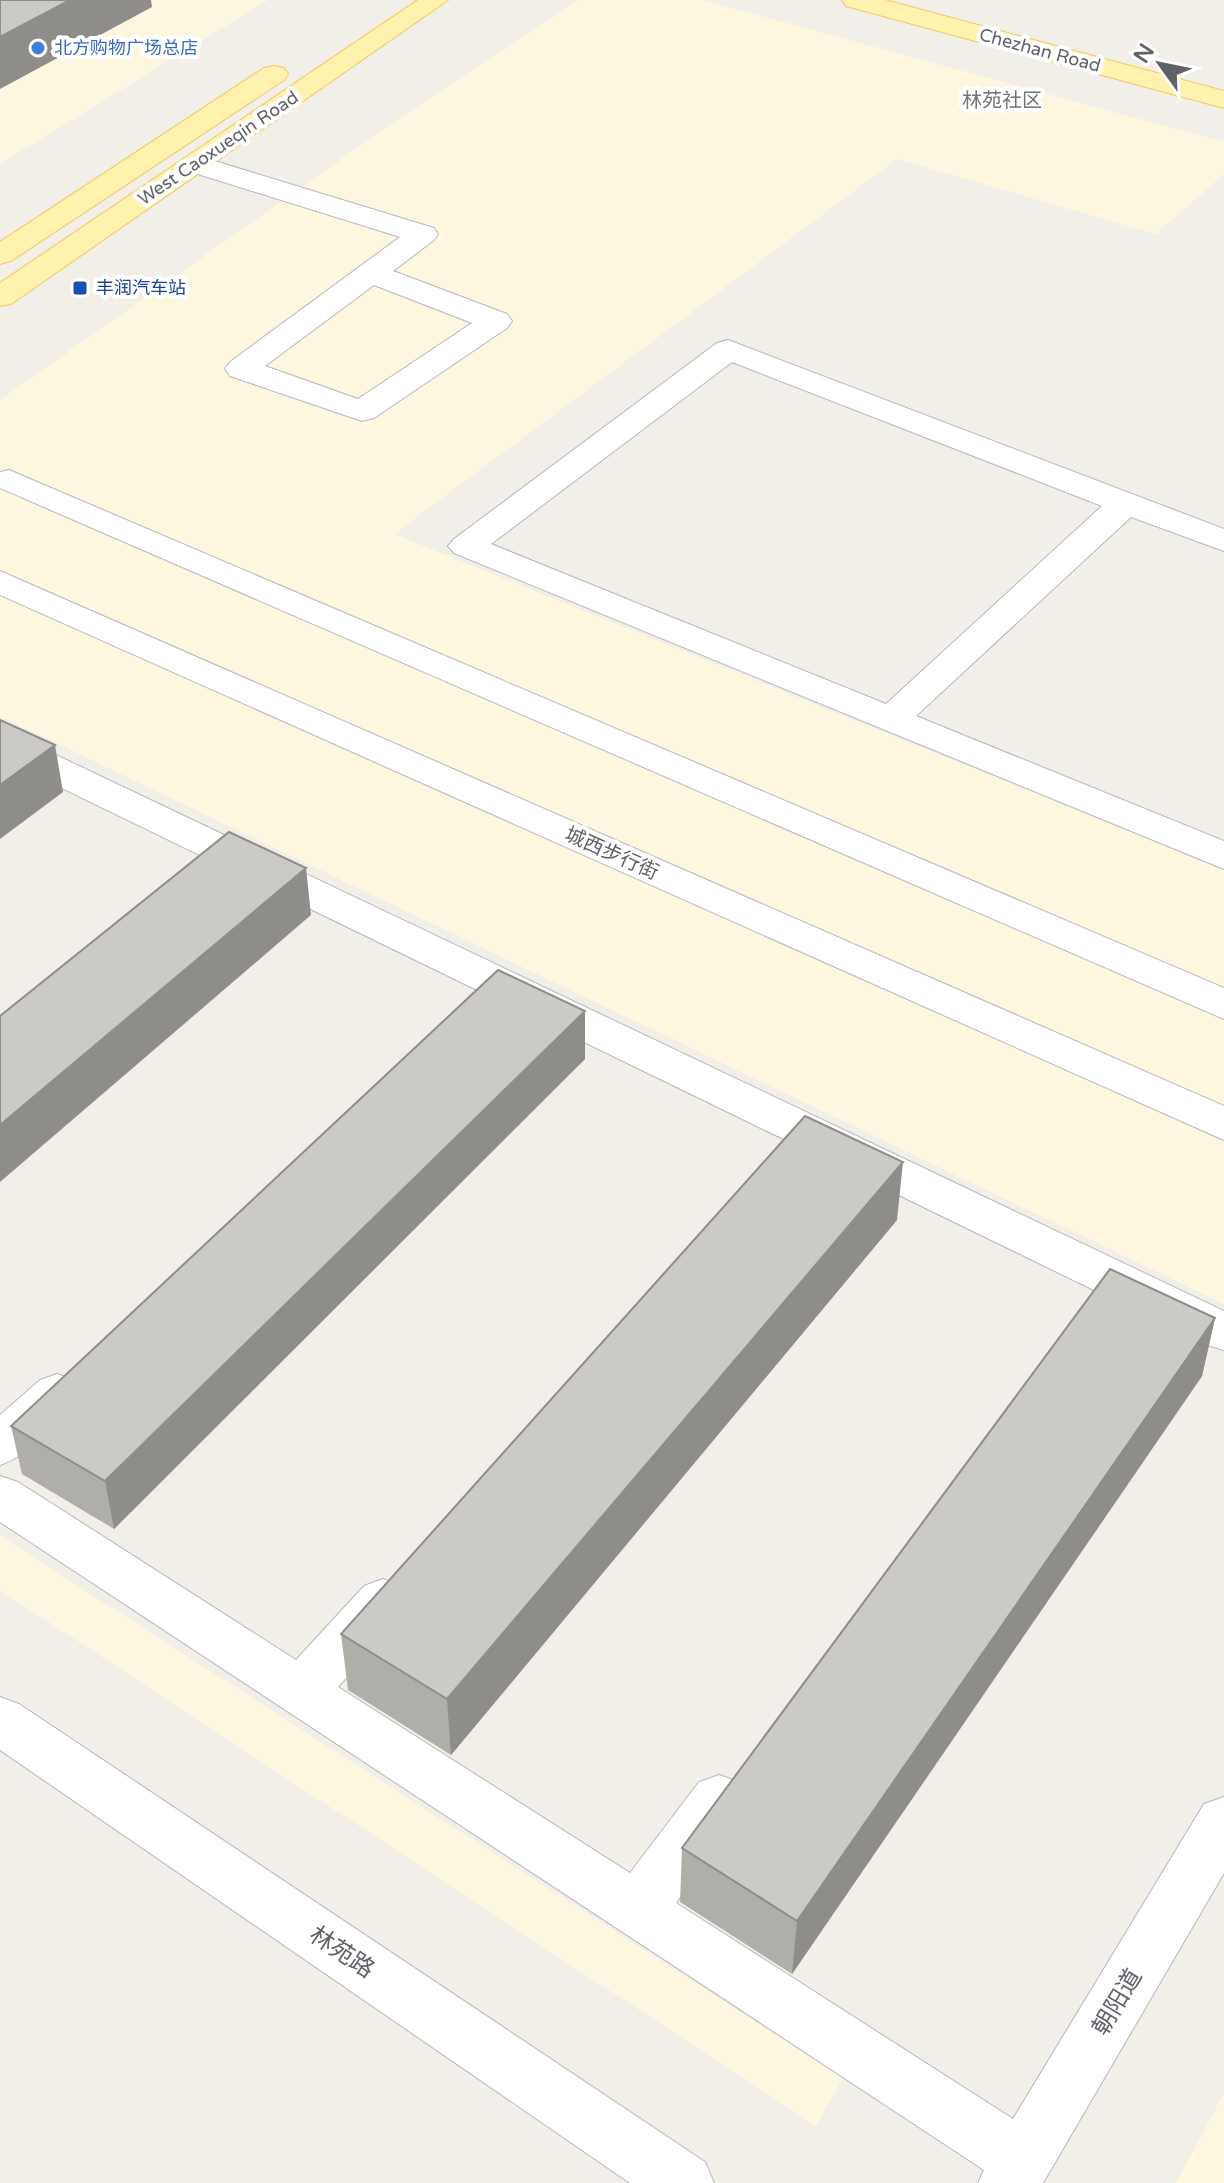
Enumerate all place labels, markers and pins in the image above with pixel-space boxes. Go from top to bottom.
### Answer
place label: 北方购物广场总店 [54,37,198,59]
marker: 北方购物广场总店 [29,39,47,57]
place label: 丰润汽车站 [96,277,186,299]
marker: 丰润汽车站 [71,279,89,297]

